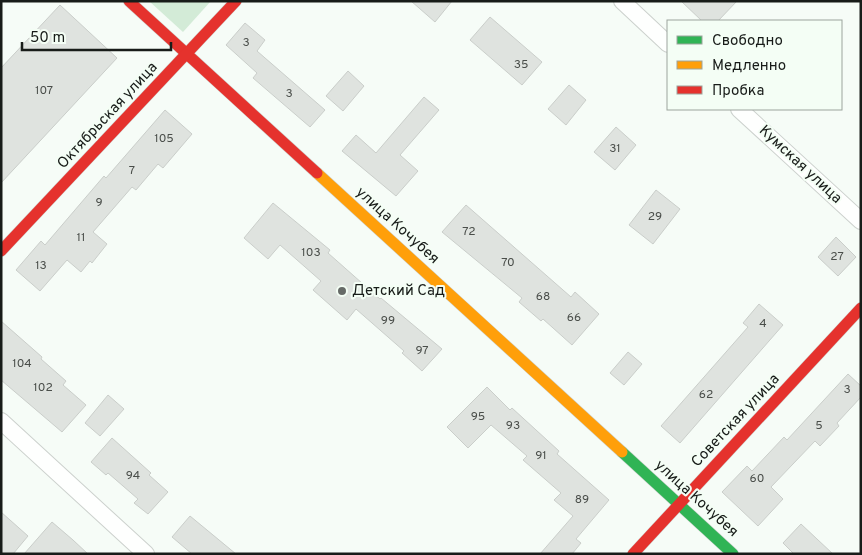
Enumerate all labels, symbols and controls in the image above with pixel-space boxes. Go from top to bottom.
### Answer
scale bar [22,20,171,52]
legend [667,20,842,110]
text: 50 m [30,29,65,48]
text: Свободно [712,32,783,51]
house number: 3 [242,35,250,51]
house number: 35 [514,57,528,73]
text: Медленно [712,57,786,76]
street label: Октябрьская улица [54,59,162,173]
text: Пробка [712,82,764,101]
house number: 107 [35,83,53,99]
house number: 3 [285,86,293,102]
street label: Кумская улица [754,122,846,208]
house number: 105 [154,131,174,147]
house number: 31 [609,141,621,157]
house number: 7 [129,163,135,179]
street label: улица Кочубея [351,183,443,269]
house number: 9 [95,195,103,211]
house number: 29 [648,209,662,225]
house number: 72 [462,224,476,240]
house number: 11 [77,230,85,246]
house number: 103 [301,245,321,261]
house number: 27 [830,249,844,265]
house number: 70 [501,255,515,271]
house number: 13 [35,258,47,274]
place label: Детский Сад [352,282,445,301]
marker: Детский Сад [336,285,348,297]
house number: 68 [536,289,550,305]
house number: 66 [567,310,581,326]
house number: 99 [381,313,395,329]
house number: 4 [759,316,767,332]
house number: 97 [415,343,429,359]
house number: 104 [12,356,32,372]
street label: Советская улица [688,370,784,472]
house number: 102 [33,380,53,396]
house number: 3 [843,382,851,398]
house number: 62 [699,387,713,403]
house number: 95 [471,409,485,425]
house number: 93 [506,418,520,434]
house number: 5 [815,418,823,434]
house number: 91 [535,448,547,464]
street label: улица Кочубея [650,456,742,542]
house number: 94 [126,468,140,484]
house number: 60 [750,471,764,487]
house number: 89 [575,492,589,508]

